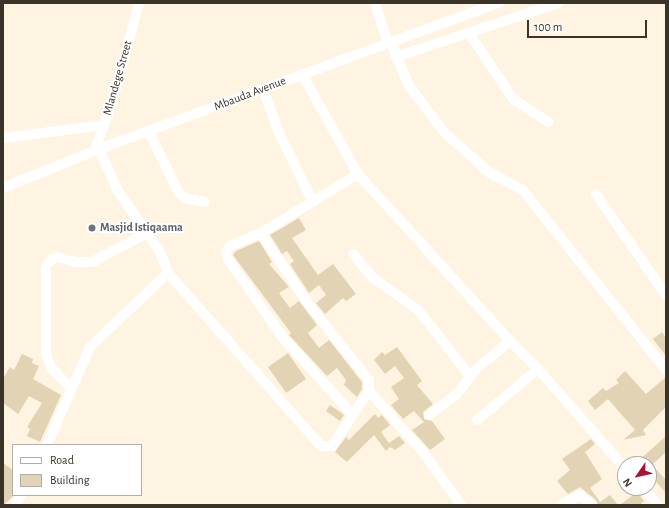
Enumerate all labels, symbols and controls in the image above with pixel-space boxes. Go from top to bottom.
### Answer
scale bar [529,12,649,38]
text: 100 m [534,21,562,33]
street label: Mlandege Street [100,39,136,117]
street label: Mbauda Avenue [212,74,288,114]
place label: Masjid Istiqaama [100,221,183,235]
marker: Masjid Istiqaama [87,223,97,233]
legend [12,444,142,496]
text: Road [50,454,74,466]
north arrow [617,456,657,496]
text: Building [50,474,90,486]
text: N [621,476,634,489]

